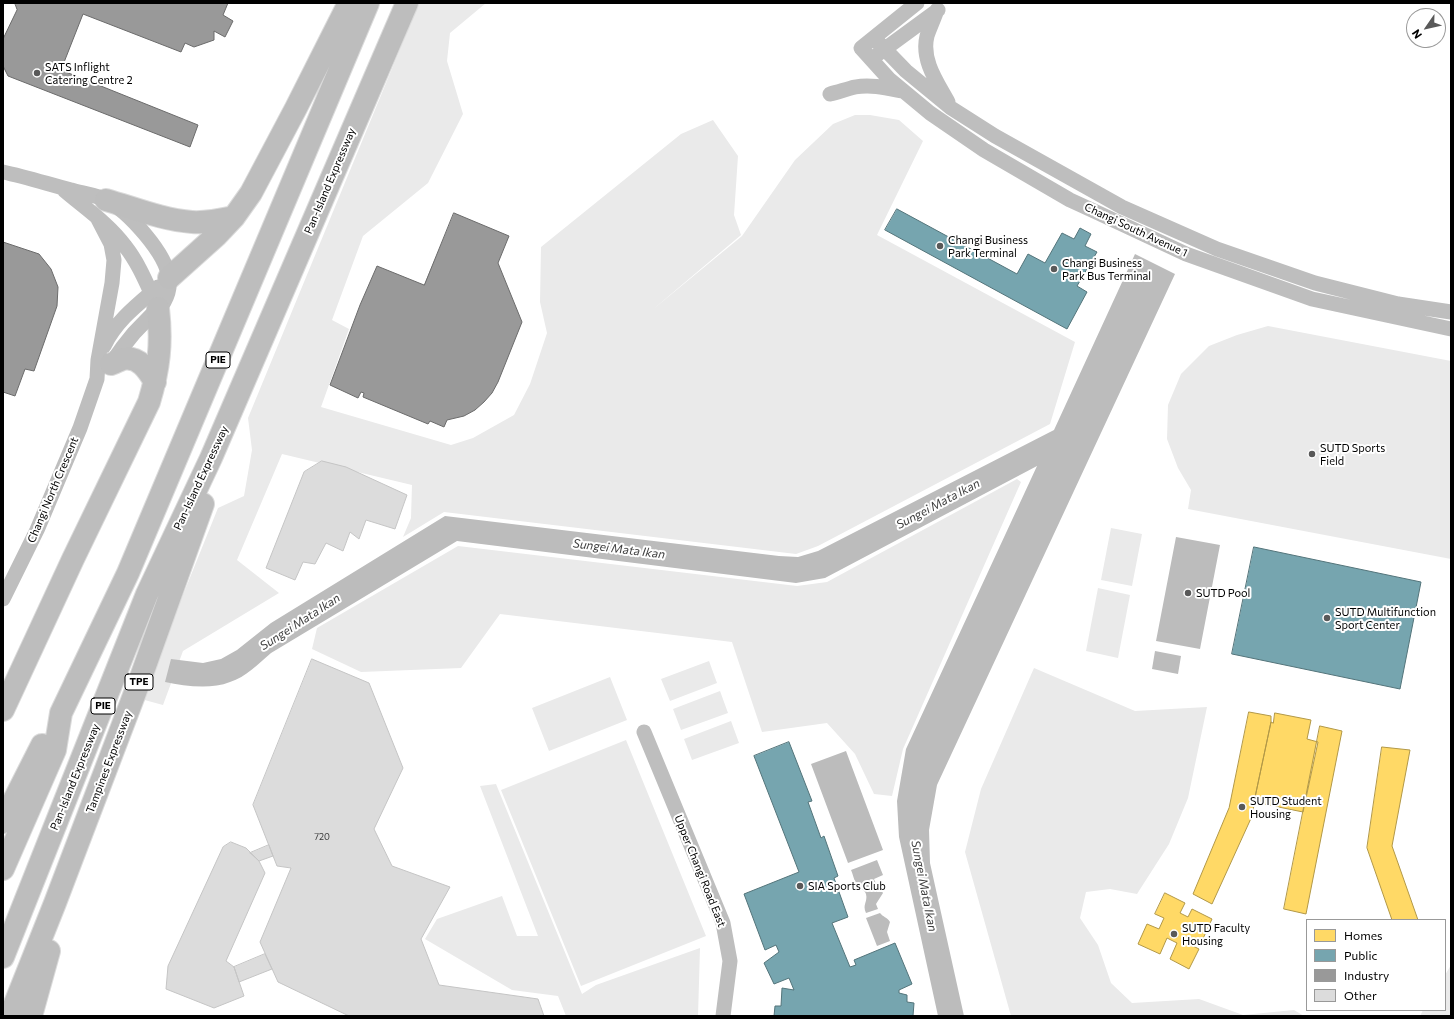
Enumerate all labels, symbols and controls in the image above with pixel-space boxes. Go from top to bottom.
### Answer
north arrow [1406,8,1446,48]
text: N [1409,27,1424,41]
place label: SATS Inflight Catering Centre 2 [45,60,132,86]
marker: SATS Inflight Catering Centre 2 [32,68,42,78]
street label: Pan-Island Expressway [302,126,358,236]
street label: Changi South Avenue 1 [1082,200,1190,260]
place label: Changi Business Park Terminal [948,233,1028,259]
marker: Changi Business Park Terminal [935,241,945,251]
place label: Changi Business Park Bus Terminal [1062,256,1151,282]
marker: Changi Business Park Bus Terminal [1049,264,1059,274]
road number: PIE [206,352,230,368]
street label: Pan-Island Expressway [171,424,231,532]
street label: Changi North Crescent [25,435,81,545]
place label: SUTD Sports Field [1320,441,1385,467]
marker: SUTD Sports Field [1307,449,1317,459]
water label: Sungei Mata Ikan [894,476,982,532]
water label: Sungei Mata Ikan [572,536,666,562]
place label: SUTD Pool [1196,586,1250,600]
marker: SUTD Pool [1183,588,1193,598]
water label: Sungei Mata Ikan [257,591,343,653]
place label: SUTD Multifunction Sport Center [1335,605,1436,631]
marker: SUTD Multifunction Sport Center [1322,613,1332,623]
road number: TPE [125,674,153,690]
road number: PIE [91,698,115,714]
street label: Tampines Expressway [83,709,135,815]
street label: Pan-Island Expressway [48,722,102,832]
place label: SUTD Student Housing [1250,794,1322,820]
marker: SUTD Student Housing [1237,802,1247,812]
street label: Upper Changi Road East [671,813,729,929]
house number: 720 [314,832,330,842]
water label: Sungei Mata Ikan [908,839,940,933]
place label: SIA Sports Club [808,879,886,893]
marker: SIA Sports Club [795,881,805,891]
legend [1306,919,1446,1011]
place label: SUTD Faculty Housing [1182,921,1250,947]
text: Homes [1344,928,1382,942]
marker: SUTD Faculty Housing [1169,929,1179,939]
text: Public [1344,948,1377,962]
text: Industry [1344,968,1389,982]
text: Other [1344,988,1377,1002]

